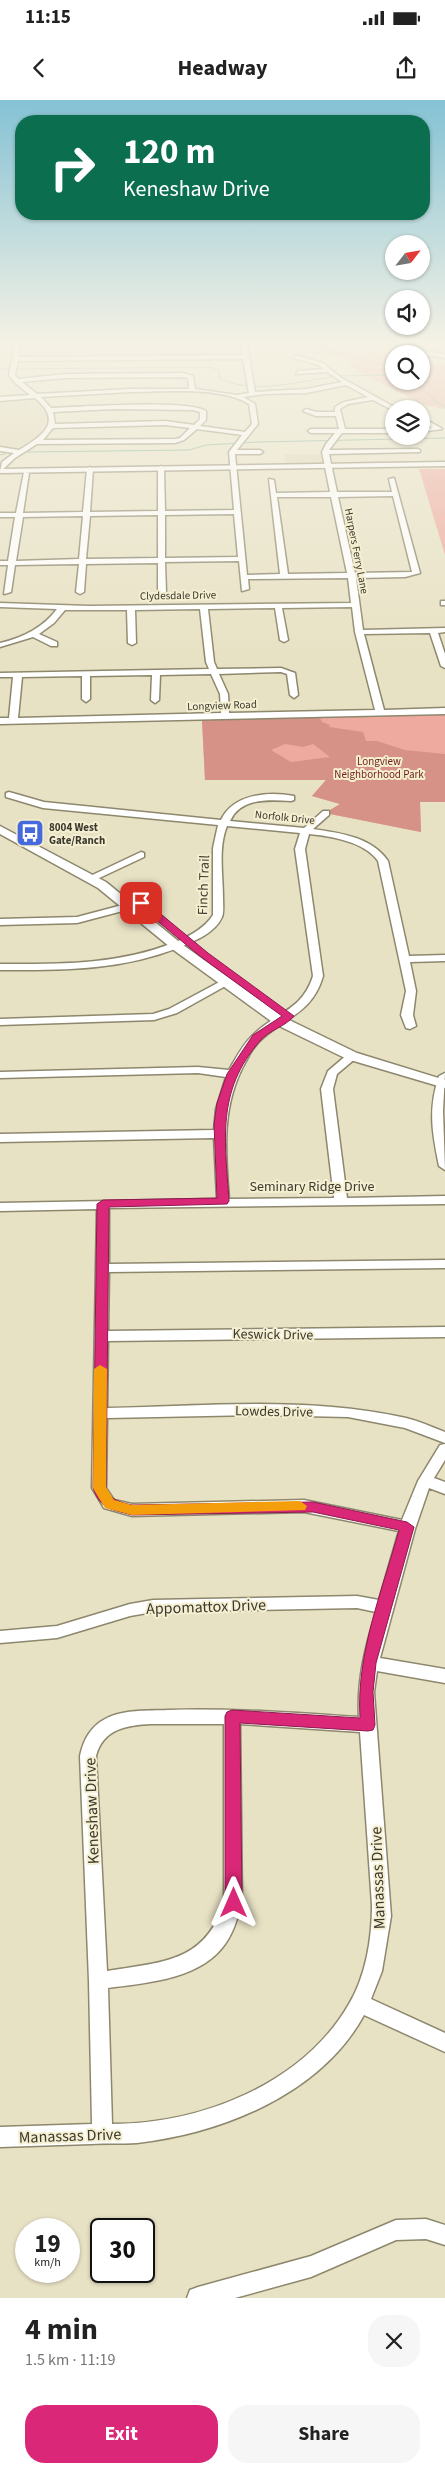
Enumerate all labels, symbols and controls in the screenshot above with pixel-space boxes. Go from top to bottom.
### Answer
text: 11:15 [25,4,71,31]
text: Headway [177,52,268,84]
icon: back [25,54,53,82]
icon: share [392,54,420,82]
text: 120 m [123,127,215,177]
icon: right [40,135,105,200]
text: Keneshaw Drive [123,173,270,205]
north arrow [385,235,430,280]
map controls [385,235,430,445]
button: sound [385,290,430,335]
button: search [385,345,430,390]
button: layers [385,400,430,445]
street label: Harpers Ferry Lane [341,507,372,596]
street label: Clydesdale Drive [140,587,217,604]
street label: Longview Road [187,697,257,714]
park label: Longview Neighborhood Park [334,754,424,782]
street label: Norfolk Drive [254,807,316,828]
bus stop icon: 8004 West Gate/Ranch [15,818,45,848]
place label: 8004 West Gate/Ranch [49,820,105,848]
street label: Finch Trail [193,854,215,916]
pin [120,882,162,924]
icon: arrive [127,889,155,917]
street label: Seminary Ridge Drive [250,1177,374,1197]
street label: Keswick Drive [232,1324,314,1346]
street label: Lowdes Drive [235,1401,313,1423]
street label: Appomattox Drive [146,1594,266,1620]
street label: Keneshaw Drive [79,1757,105,1865]
street label: Manassas Drive [365,1826,391,1930]
position arrow [207,1876,259,1928]
street label: Manassas Drive [18,2123,122,2149]
speed limit sign: 30 [90,2218,155,2283]
text: 19 [34,2226,61,2262]
text: km/h [34,2254,61,2271]
text: 4 min [25,2308,98,2351]
button: close [368,2315,420,2367]
text: 1.5 km · 11:19 [25,2349,115,2371]
button: Exit [25,2405,218,2463]
button: Share [228,2405,420,2463]

